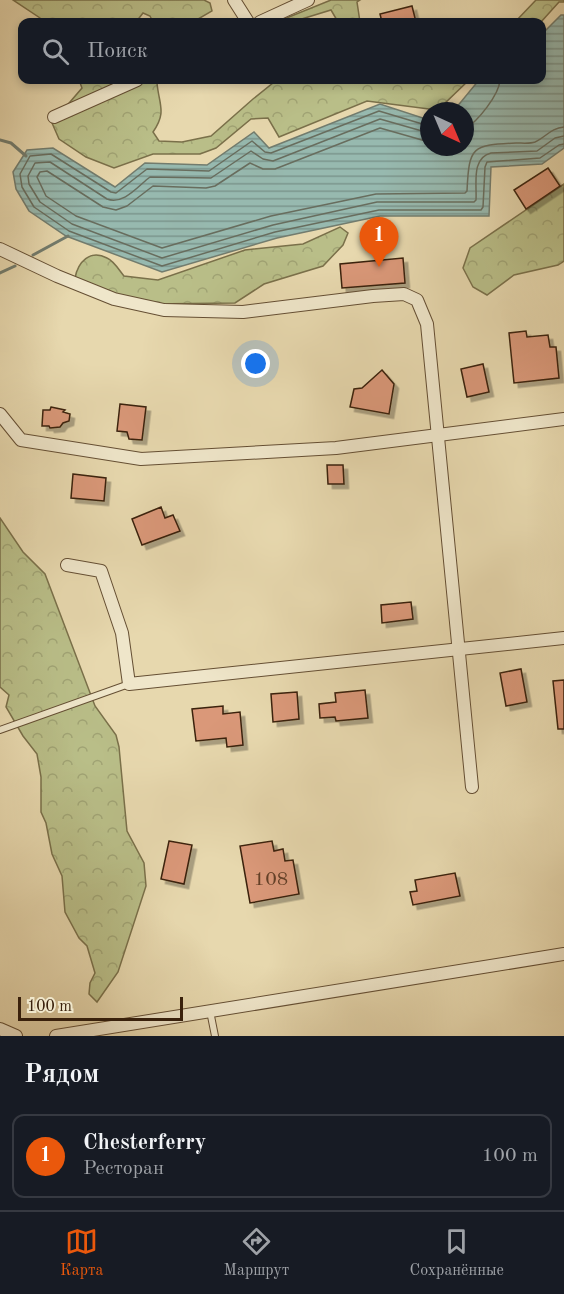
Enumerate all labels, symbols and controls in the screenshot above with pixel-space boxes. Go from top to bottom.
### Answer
search box [18,18,546,84]
icon: search [39,35,72,68]
text: Поиск [87,40,148,62]
north arrow [420,102,474,156]
pin: 1 [360,218,398,267]
your location [241,349,270,378]
house number: 108 [254,870,288,890]
scale bar [18,994,183,1022]
text: 100 m [27,999,72,1015]
text: Рядом [24,1062,99,1088]
text: Chesterferry [83,1132,206,1154]
text: 1 [40,1146,51,1166]
text: 100 m [482,1146,538,1166]
text: Ресторан [83,1159,164,1179]
tab: Карта [60,1225,103,1281]
tab: Маршрут [224,1225,289,1281]
tab: Сохранённые [410,1225,504,1281]

